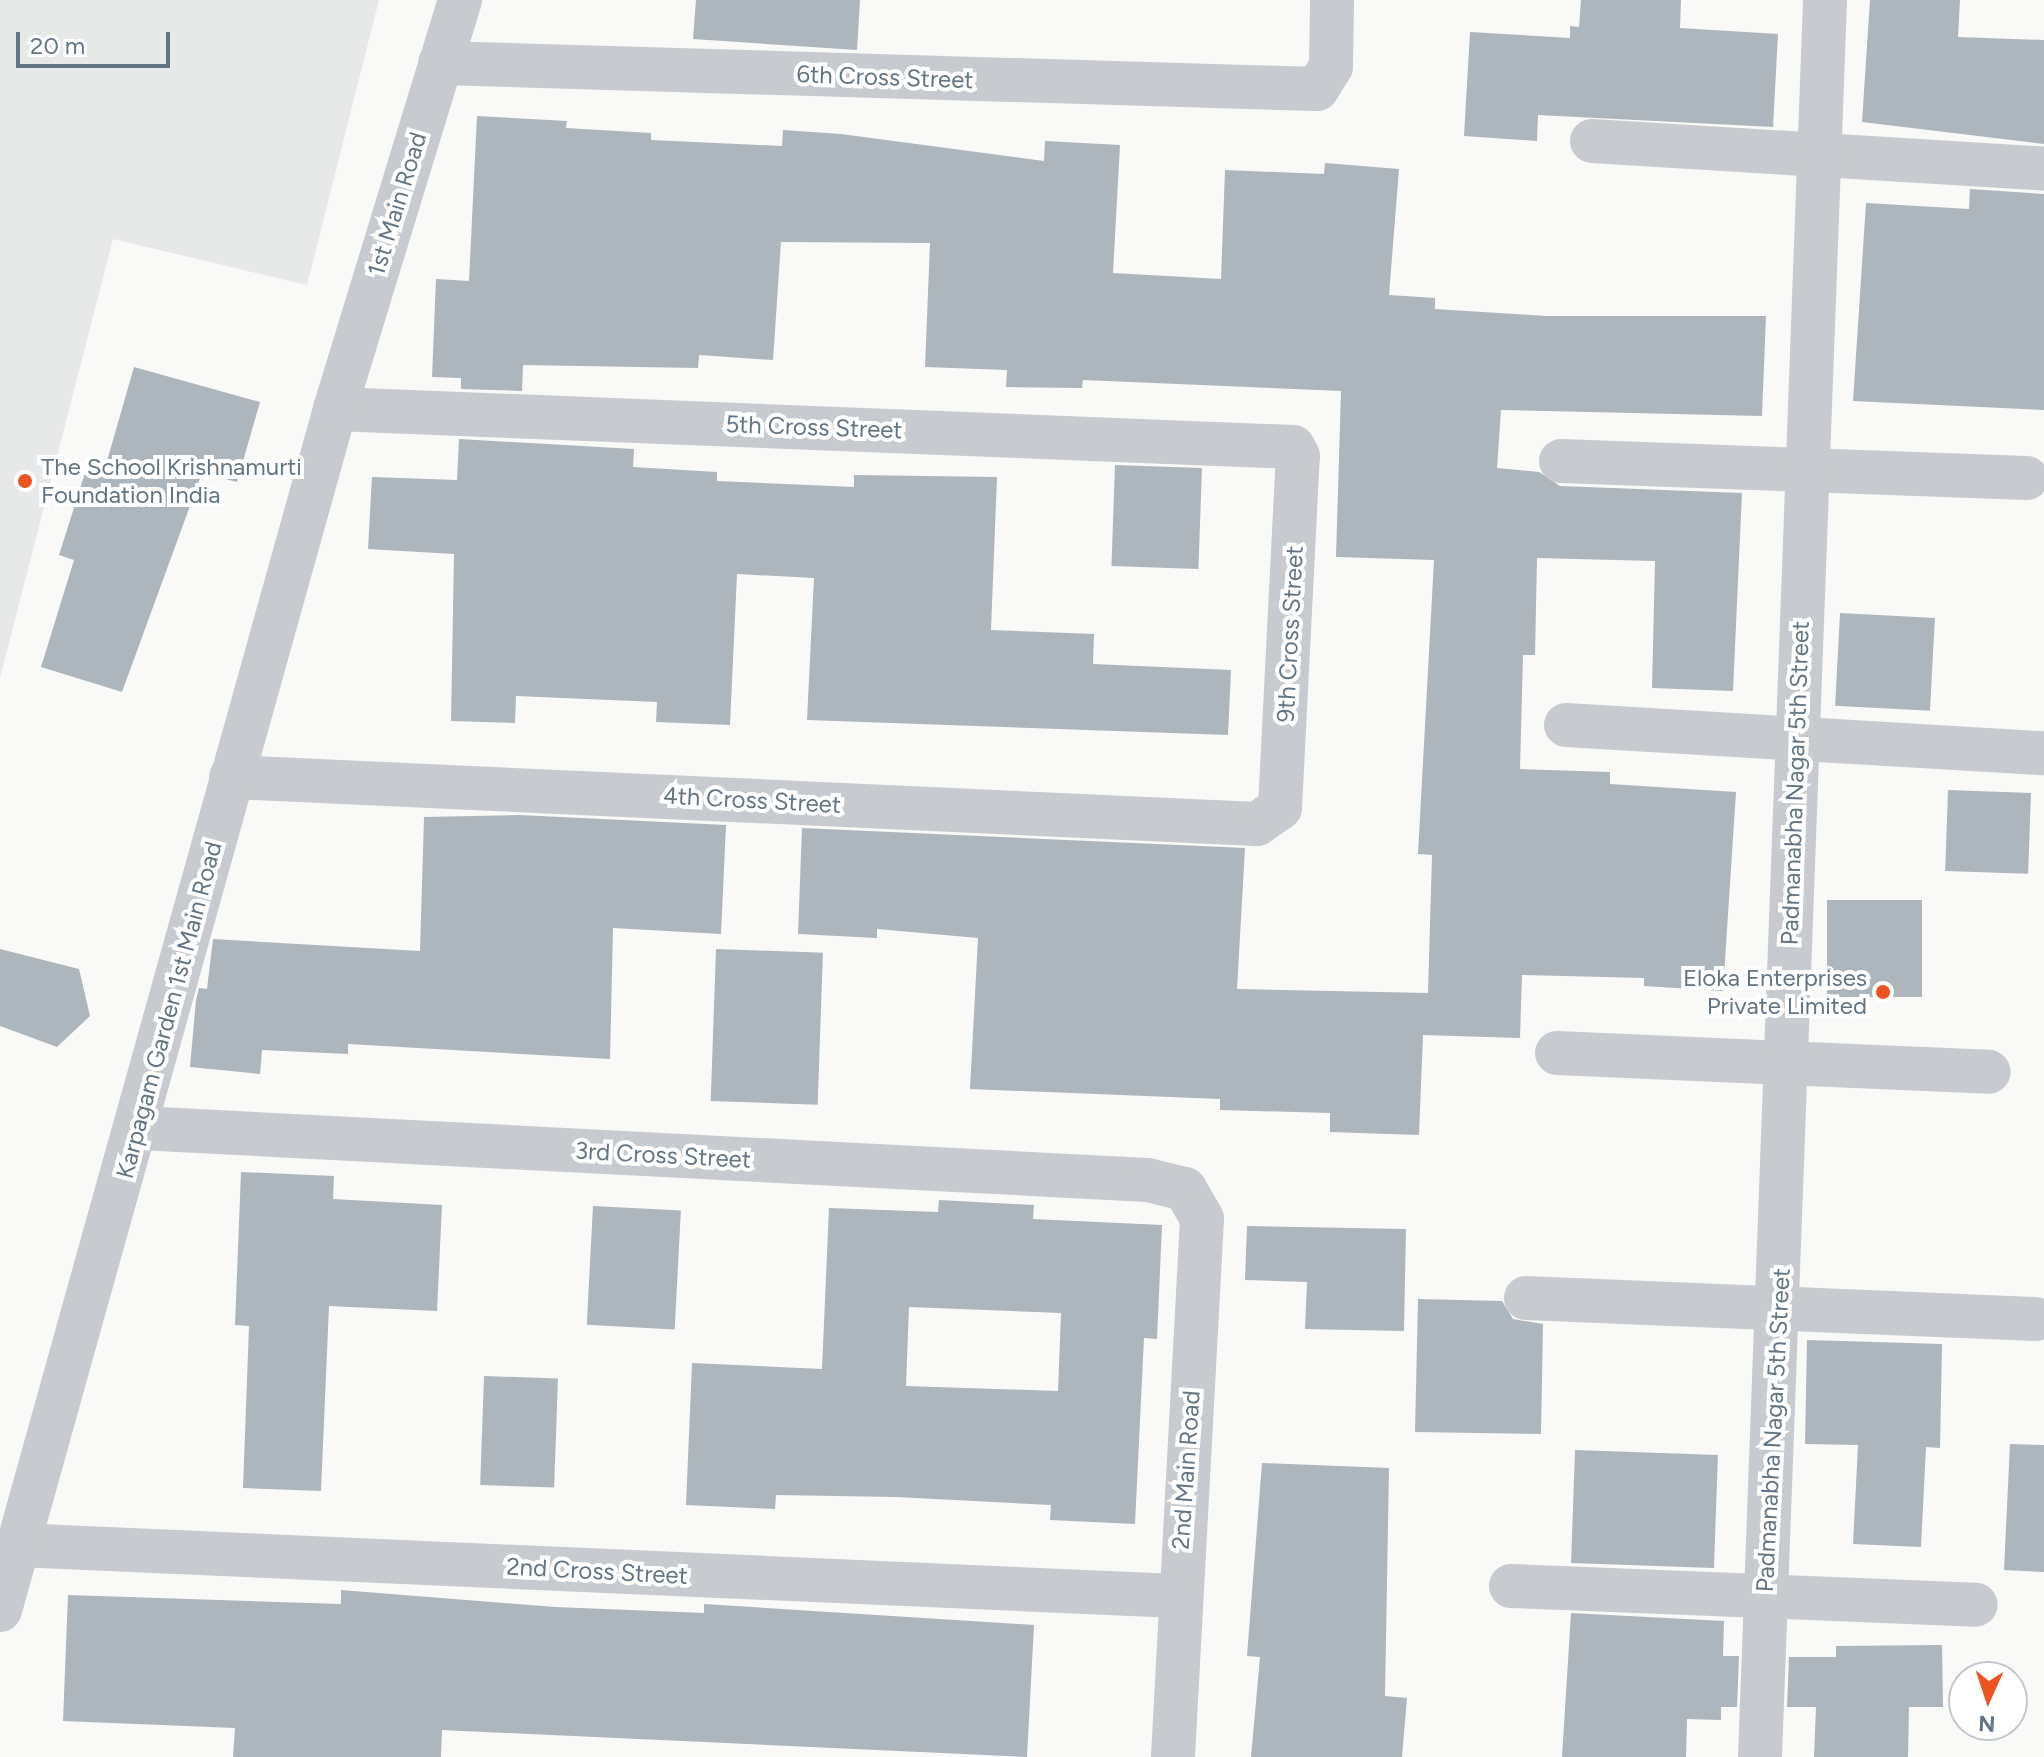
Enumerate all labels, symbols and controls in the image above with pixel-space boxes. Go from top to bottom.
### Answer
scale bar [20,16,174,66]
text: 20 m [30,31,85,60]
street label: 6th Cross Street [796,60,974,94]
street label: 1st Main Road [361,129,433,279]
street label: 5th Cross Street [725,410,903,444]
place label: The School Krishnamurti Foundation India [41,453,302,509]
marker: The School Krishnamurti Foundation India [16,472,34,490]
street label: 9th Cross Street [1271,545,1309,723]
street label: Padmanabha Nagar 5th Street [1775,620,1815,946]
street label: 4th Cross Street [662,781,842,819]
street label: Karpagam Garden 1st Main Road [110,838,228,1182]
place label: Eloka Enterprises Private Limited [1683,964,1867,1020]
marker: Eloka Enterprises Private Limited [1874,983,1892,1001]
street label: 3rd Cross Street [574,1136,752,1174]
street label: Padmanabha Nagar 5th Street [1750,1267,1796,1593]
street label: 2nd Main Road [1166,1389,1206,1551]
street label: 2nd Cross Street [506,1552,688,1590]
north arrow [1948,1661,2028,1741]
text: N [1978,1710,1996,1737]

